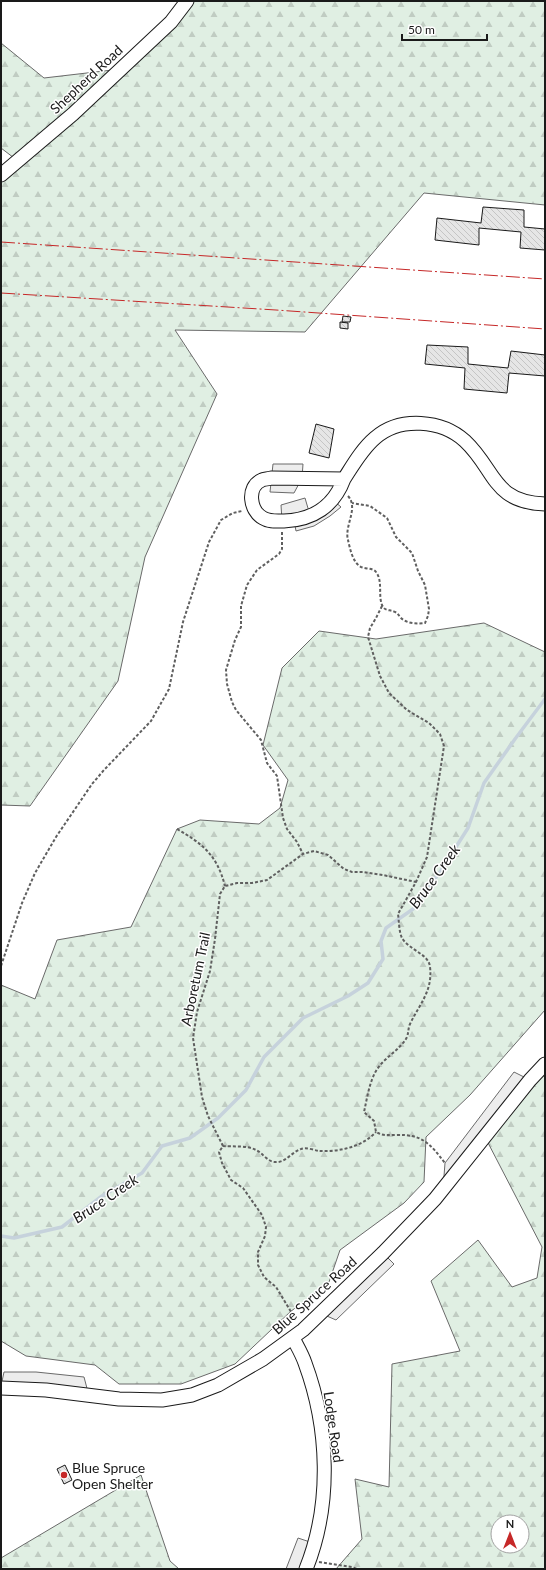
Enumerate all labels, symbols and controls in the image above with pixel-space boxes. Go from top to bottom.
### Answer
scale bar [402,16,487,42]
text: 50 m [408,22,435,37]
street label: Shepherd Road [46,41,126,117]
water label: Bruce Creek [405,840,464,912]
street label: Arboretum Trail [177,931,213,1027]
water label: Bruce Creek [69,1169,142,1226]
street label: Blue Spruce Road [268,1253,360,1337]
street label: Lodge Road [321,1390,347,1464]
place label: Blue Spruce Open Shelter [72,1459,153,1492]
marker: Blue Spruce Open Shelter [59,1470,69,1480]
north arrow [490,1514,530,1554]
text: N [506,1517,514,1530]

